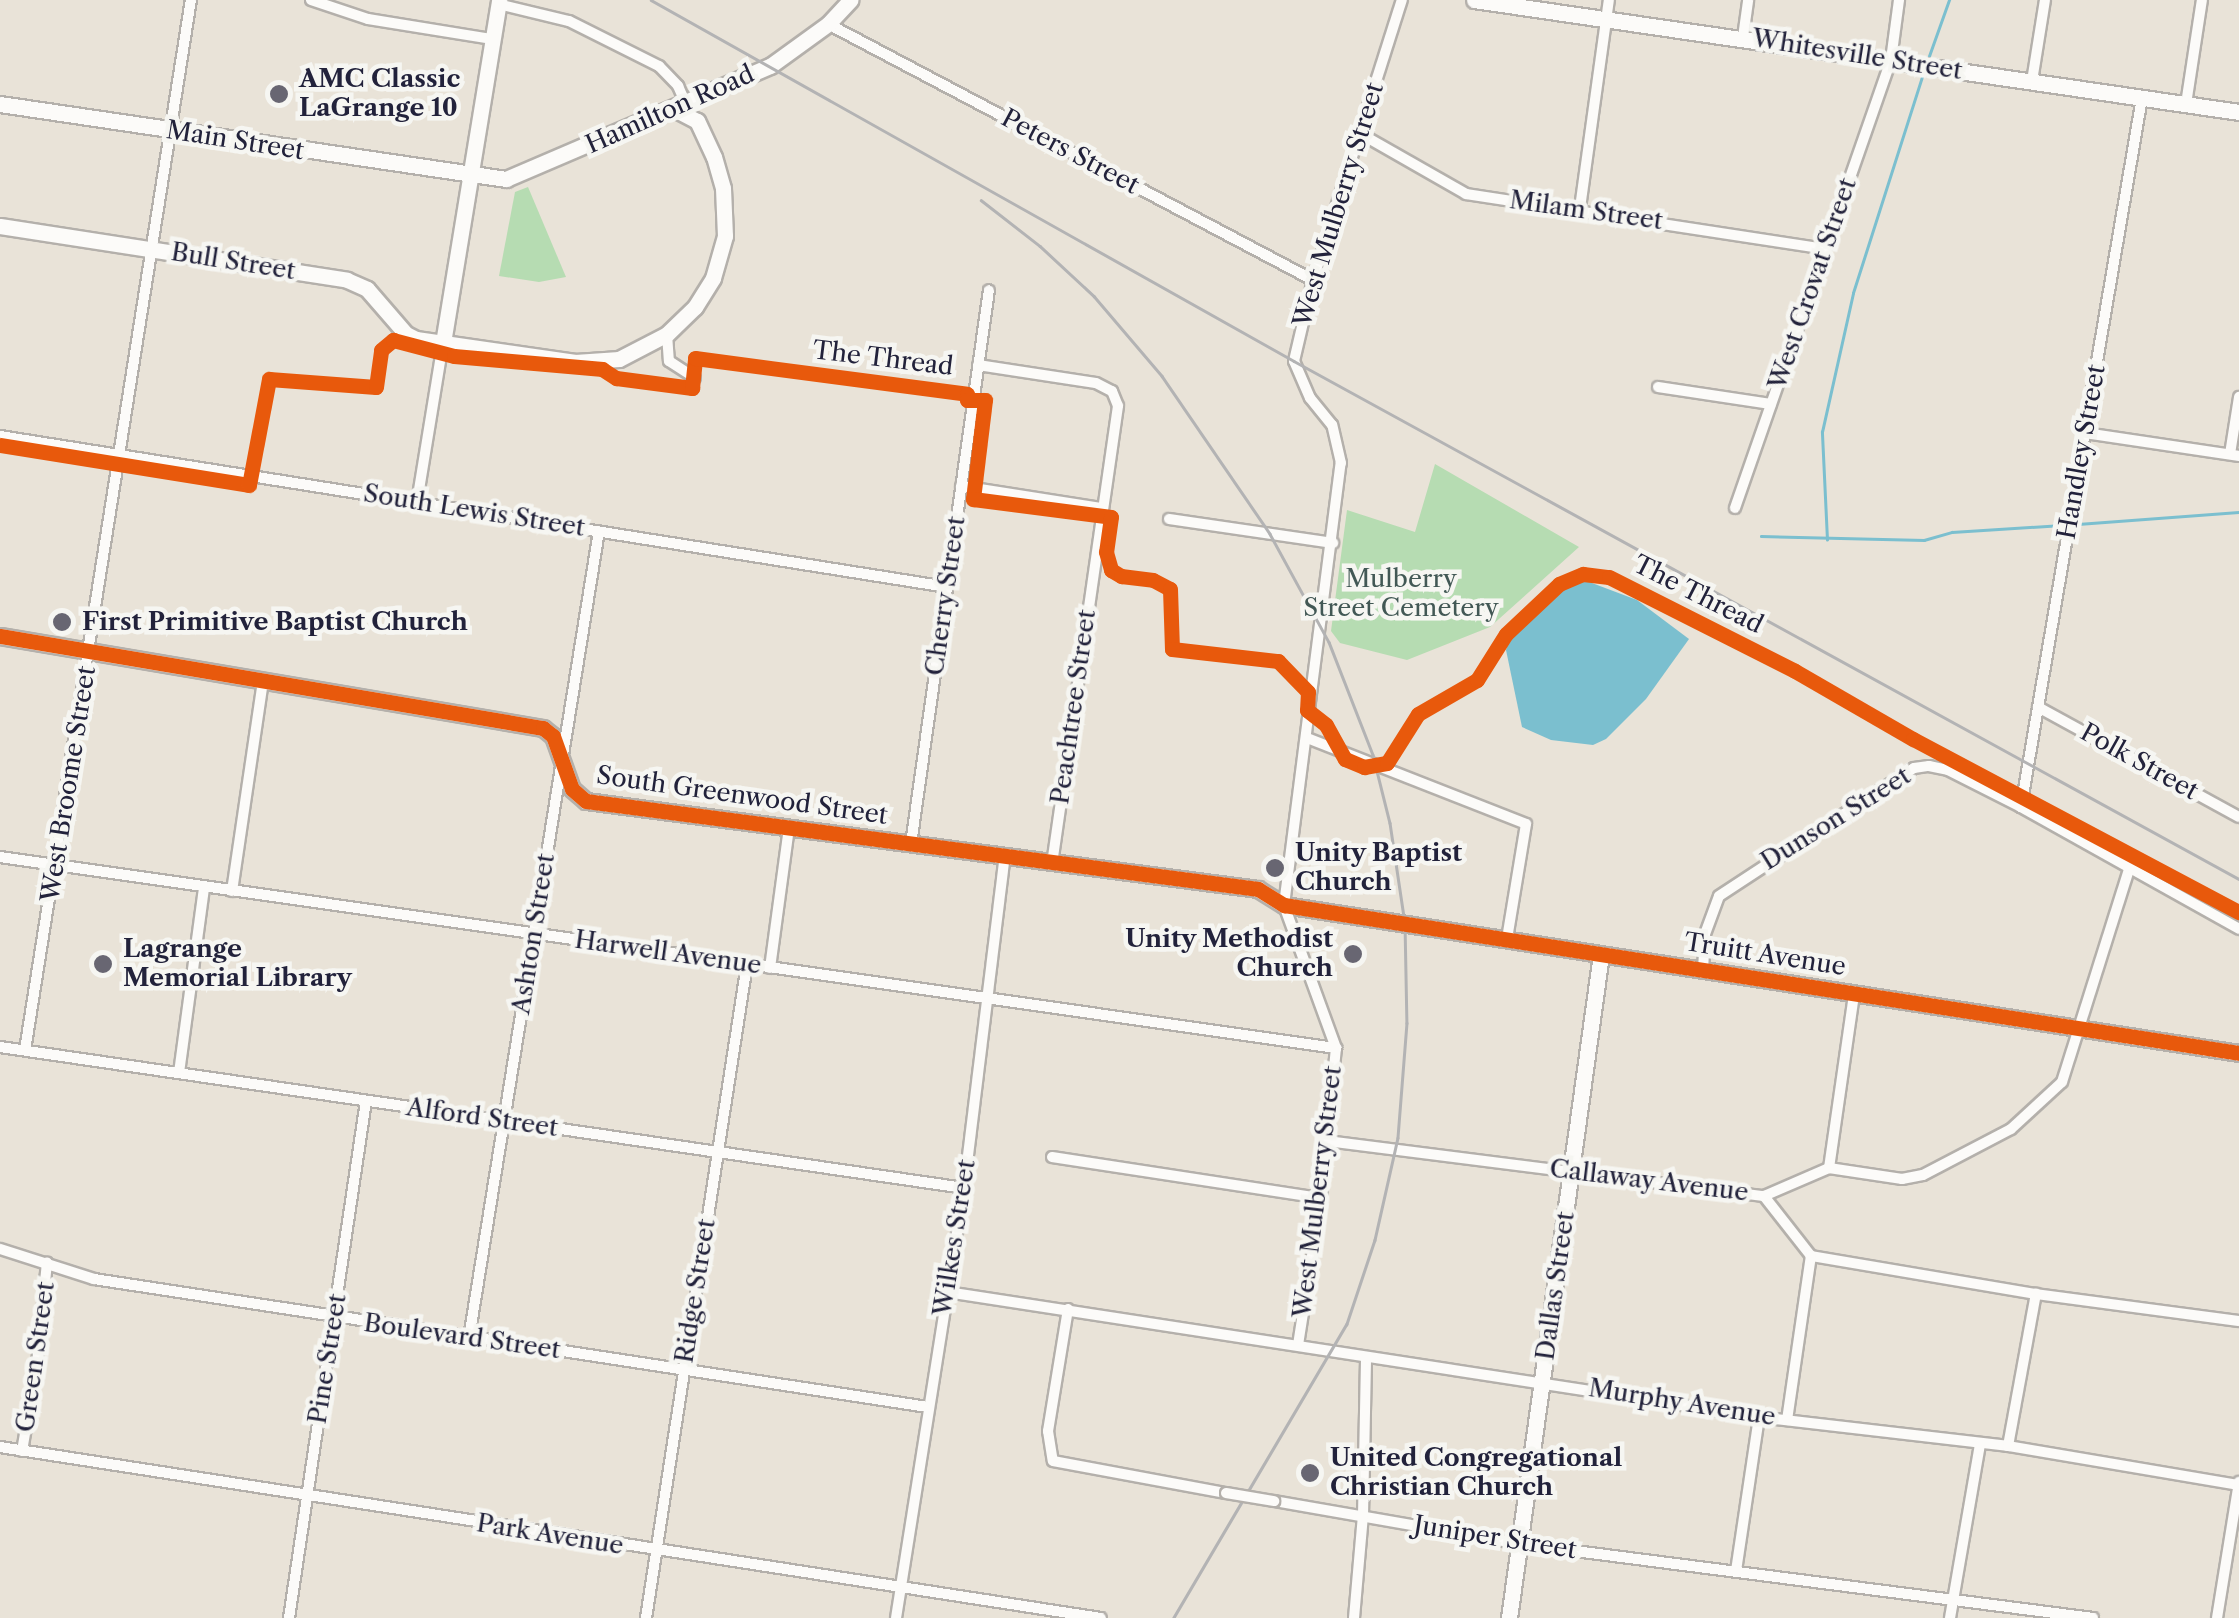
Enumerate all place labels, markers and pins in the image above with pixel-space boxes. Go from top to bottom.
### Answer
place label: AMC Classic LaGrange 10 [299,65,460,124]
marker: AMC Classic LaGrange 10 [268,83,290,105]
place label: First Primitive Baptist Church [82,607,468,637]
marker: First Primitive Baptist Church [51,611,73,633]
place label: Unity Baptist Church [1295,839,1463,898]
marker: Unity Baptist Church [1264,857,1286,879]
place label: Unity Methodist Church [1125,925,1333,984]
place label: Lagrange Memorial Library [123,935,352,994]
marker: Unity Methodist Church [1342,943,1364,965]
marker: Lagrange Memorial Library [92,953,114,975]
place label: United Congregational Christian Church [1330,1444,1622,1503]
marker: United Congregational Christian Church [1299,1462,1321,1484]

